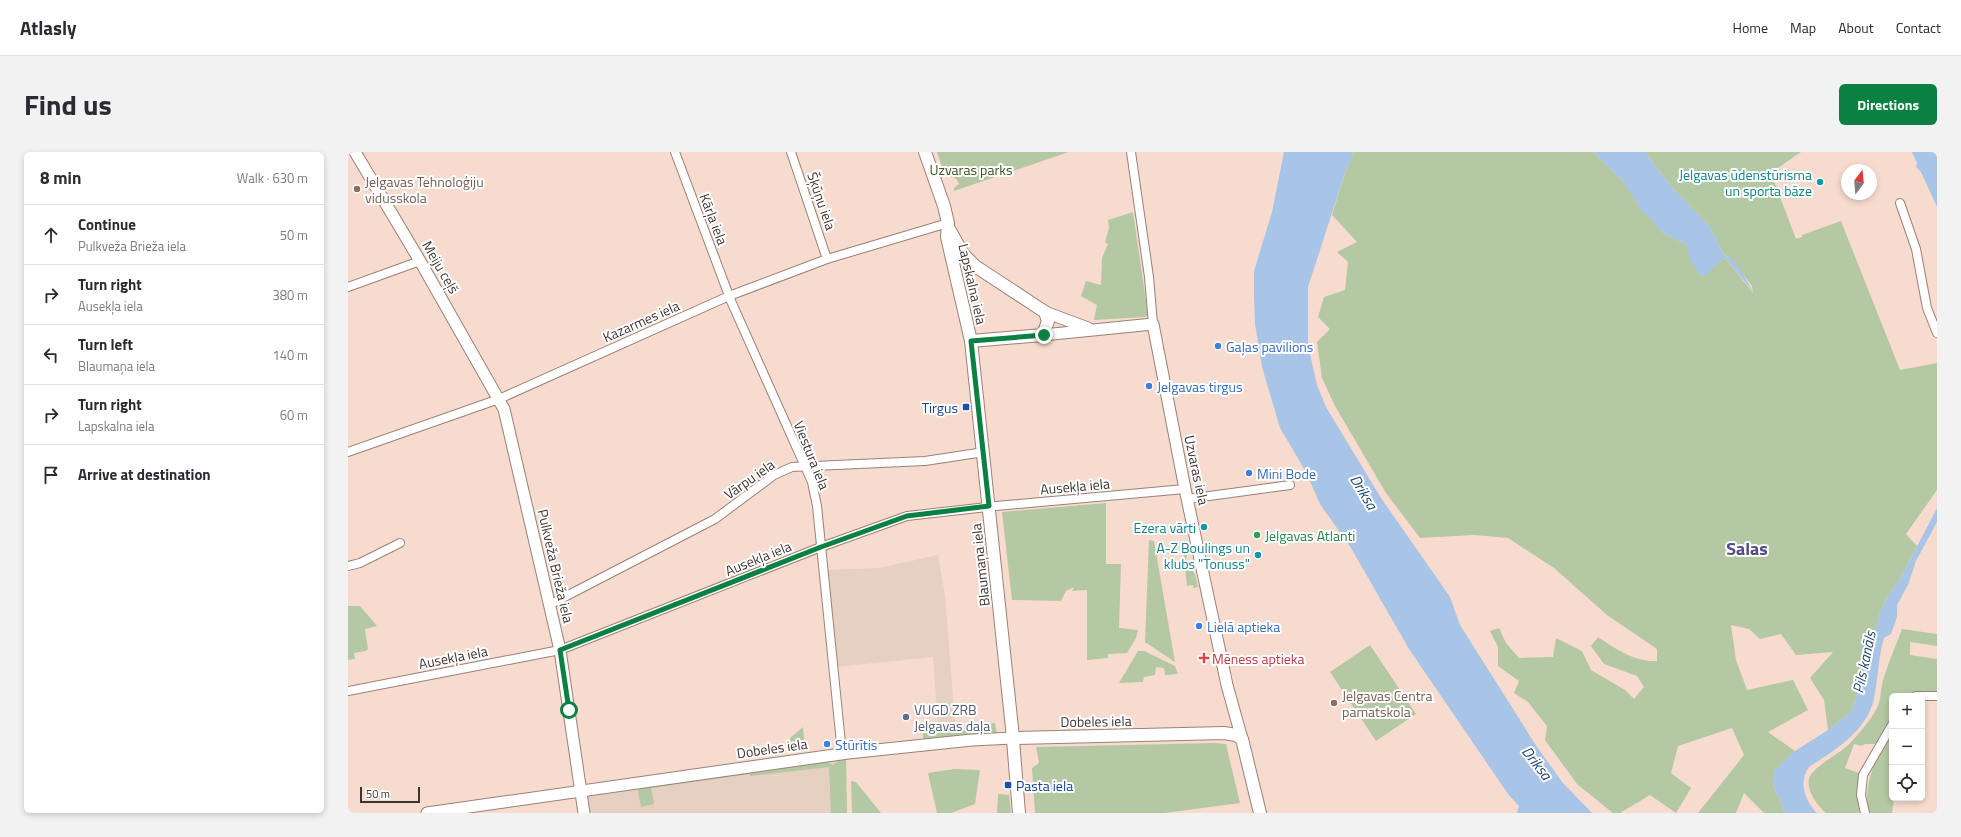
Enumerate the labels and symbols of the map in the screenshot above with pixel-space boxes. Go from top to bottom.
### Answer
park label: Uzvaras parks [930,159,1012,180]
place label: Jelgavas ūdenstūrisma un sporta bāze [1679,164,1812,201]
north arrow [1841,164,1877,200]
street label: Šķūņu iela [802,169,842,233]
place label: Jelgavas Tehnoloģiju vidusskola [365,171,484,208]
marker: Jelgavas ūdenstūrisma un sporta bāze [1815,177,1825,187]
marker: Jelgavas Tehnoloģiju vidusskola [352,184,362,194]
street label: Kārļa iela [695,190,733,248]
street label: Meiju ceļš [417,237,465,297]
street label: Lapskalna iela [953,241,993,327]
street label: Kazarmes iela [599,295,683,347]
route end [1035,326,1053,344]
place label: Gaļas pavilions [1226,336,1313,357]
marker: Gaļas pavilions [1213,341,1223,351]
place label: Jelgavas tirgus [1157,376,1243,397]
marker: Jelgavas tirgus [1144,381,1154,391]
place label: Tirgus [922,397,958,418]
marker: Tirgus [961,402,971,412]
street label: Viestura iela [789,417,835,493]
street label: Uzvaras iela [1179,433,1215,507]
street label: Vārpu iela [719,454,779,504]
place label: Mini Bode [1257,463,1316,484]
marker: Mini Bode [1244,468,1254,478]
water label: Driksa [1344,470,1384,515]
street label: Ausekļa iela [1039,472,1111,500]
street label: Pulkveža Brieža iela [533,507,579,625]
place label: Ezera vārti [1133,517,1196,538]
marker: Ezera vārti [1199,522,1209,532]
street label: Blaumaņa iela [965,523,995,607]
place label: Jelgavas Atlanti [1265,525,1355,546]
marker: Jelgavas Atlanti [1252,530,1262,540]
street label: Ausekļa iela [722,535,794,581]
district label: Salas [1726,535,1768,562]
place label: A-Z Boulings un klubs "Tonuss" [1156,537,1250,574]
marker: A-Z Boulings un klubs "Tonuss" [1253,550,1263,560]
place label: Lielā aptieka [1207,616,1280,637]
marker: Lielā aptieka [1194,621,1204,631]
water label: Pils kanāls [1846,627,1882,695]
street label: Ausekļa iela [417,640,489,674]
place label: Mēness aptieka [1212,648,1305,669]
marker: Mēness aptieka [1199,653,1209,663]
place label: Jelgavas Centra pamatskola [1342,685,1432,722]
marker: Jelgavas Centra pamatskola [1329,698,1339,708]
place label: VUGD ZRB Jelgavas daļa [914,699,990,736]
route start [560,701,578,719]
street label: Dobeles iela [1060,710,1132,732]
marker: VUGD ZRB Jelgavas daļa [901,712,911,722]
street label: Dobeles iela [735,733,809,763]
place label: Stūrītis [835,734,877,755]
marker: Stūrītis [822,739,832,749]
water label: Driksa [1516,741,1559,786]
place label: Pasta iela [1016,775,1073,796]
marker: Pasta iela [1003,780,1013,790]
scale bar [360,785,420,804]

